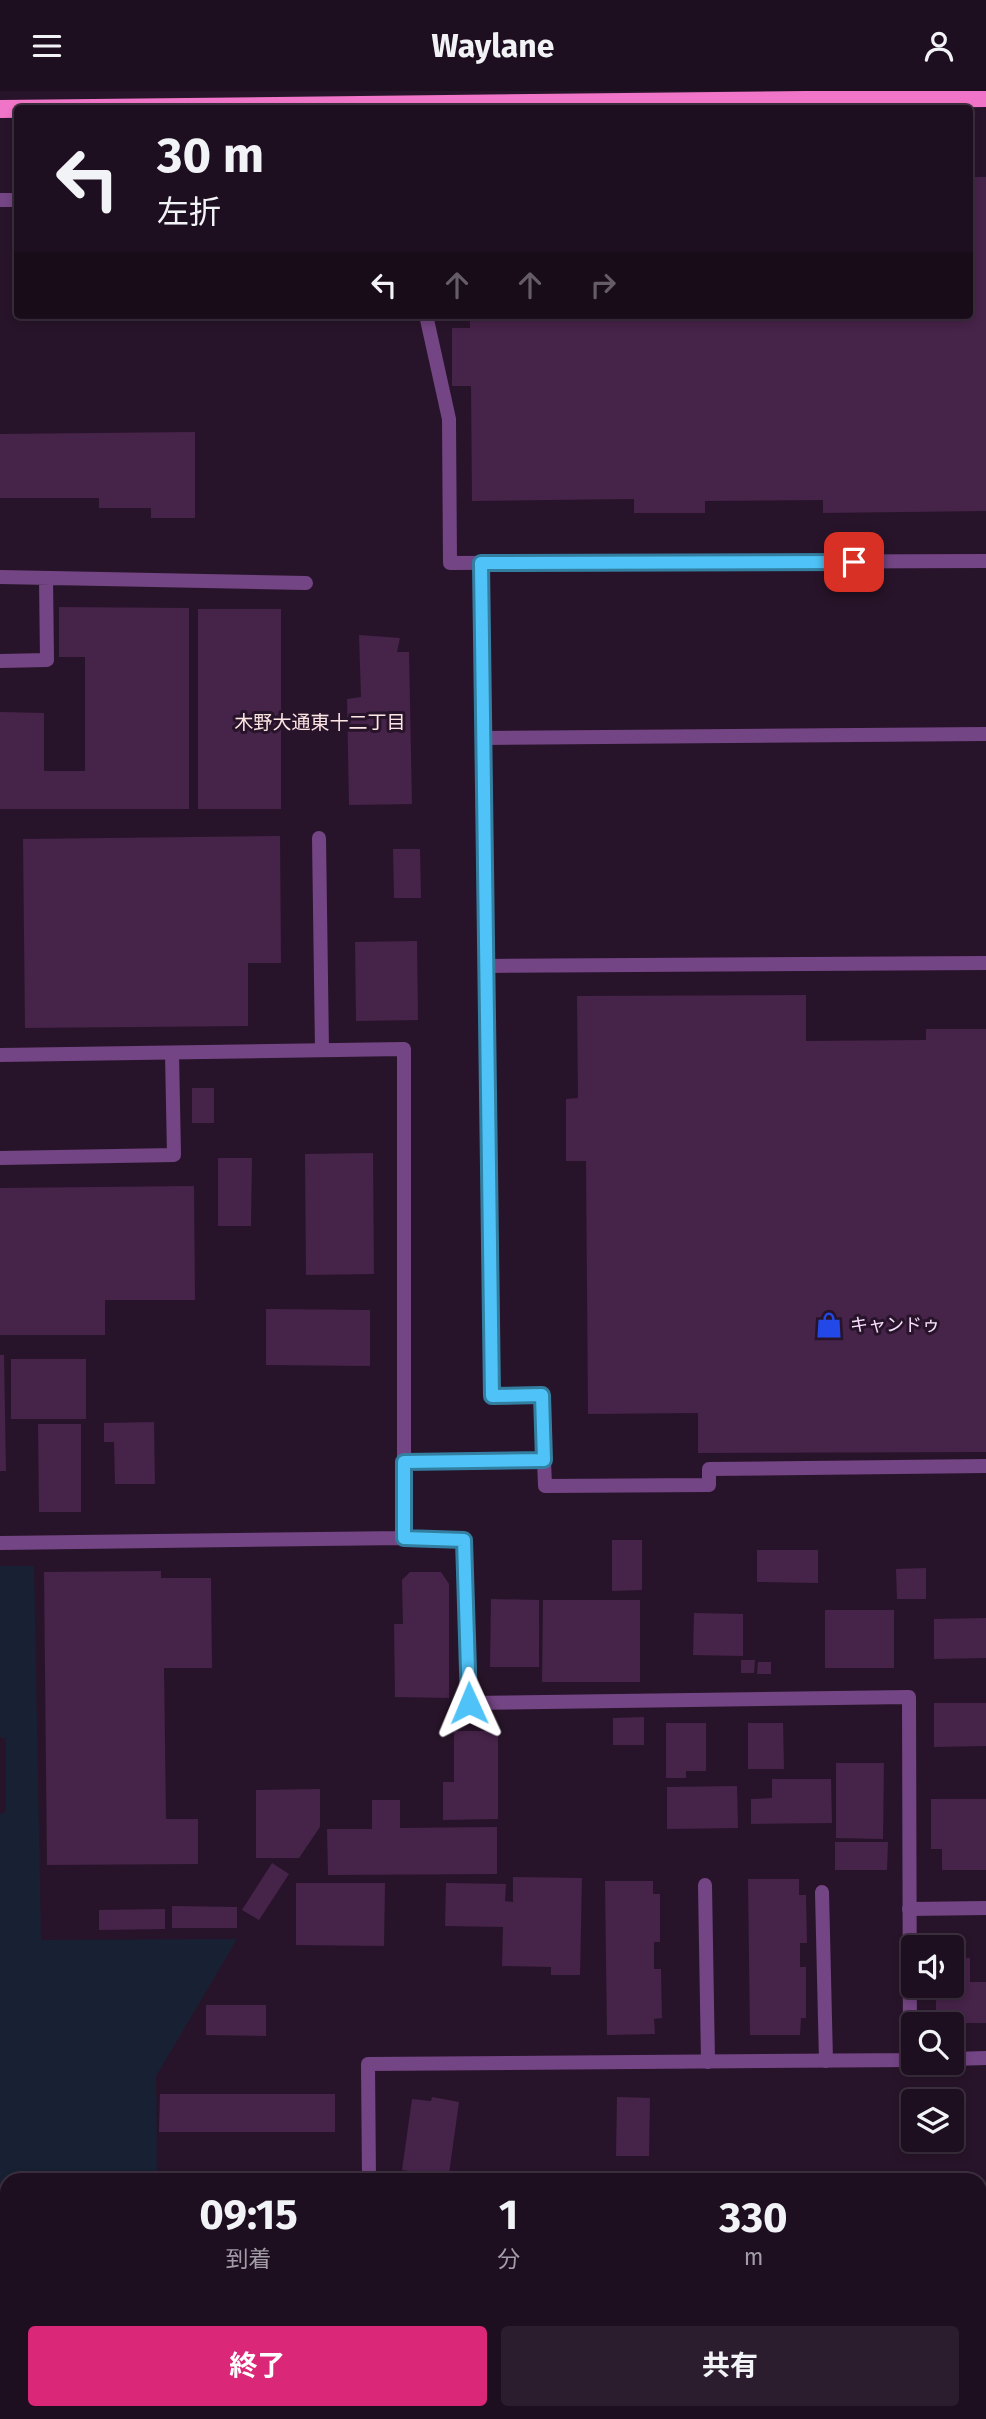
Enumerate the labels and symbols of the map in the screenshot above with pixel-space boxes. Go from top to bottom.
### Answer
pin [824,532,884,592]
district label: 木野大通東十二丁目 [234,711,406,734]
shop icon: キャンドゥ [814,1310,844,1340]
place label: キャンドゥ [850,1314,940,1336]
position arrow [432,1666,506,1740]

